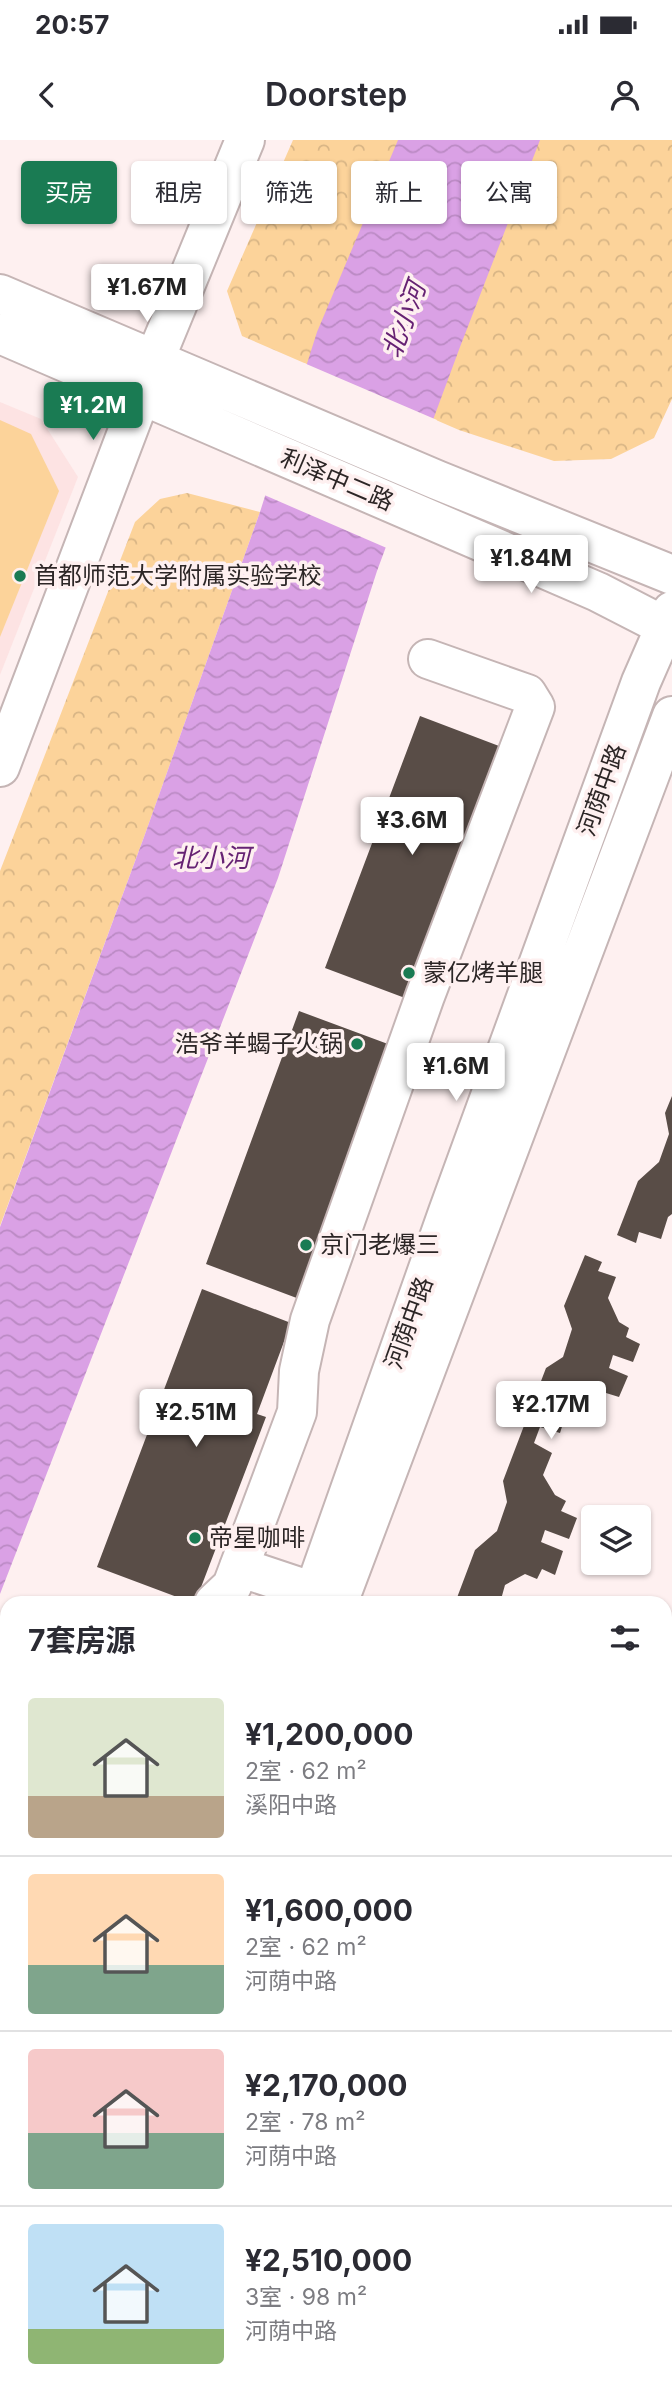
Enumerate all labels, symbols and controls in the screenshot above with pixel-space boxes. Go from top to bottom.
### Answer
text: 20:57 [35,9,109,40]
text: Doorstep [265,75,407,114]
icon: back [28,76,66,114]
icon: person [606,76,644,114]
chip: 买房 [21,161,117,224]
chip: 租房 [131,161,227,224]
chip: 筛选 [241,161,337,224]
chip: 新上 [351,161,447,224]
chip: 公寓 [461,161,557,224]
pin: ¥1.67M [90,264,204,324]
text: ¥1.67M [107,273,187,301]
water label: 北小河 [376,273,433,362]
pin: ¥1.2M [44,383,142,442]
text: ¥1.2M [60,391,126,419]
street label: 利泽中二路 [276,443,398,516]
pin: ¥1.84M [474,536,588,595]
text: ¥1.84M [490,544,572,572]
place label: 首都师范大学附属实验学校 [34,561,322,590]
marker: 首都师范大学附属实验学校 [12,568,28,584]
street label: 河荫中路 [571,740,632,840]
pin: ¥3.6M [363,798,461,857]
text: ¥3.6M [377,806,447,834]
water label: 北小河 [172,842,255,873]
place label: 蒙亿烤羊腿 [423,958,543,987]
marker: 蒙亿烤羊腿 [401,965,417,981]
place label: 浩爷羊蝎子火锅 [175,1029,343,1058]
marker: 浩爷羊蝎子火锅 [349,1036,365,1052]
pin: ¥1.6M [407,1044,505,1103]
text: ¥1.6M [423,1052,489,1080]
place label: 京门老爆三 [320,1230,440,1259]
marker: 京门老爆三 [298,1237,314,1253]
street label: 河荫中路 [378,1273,439,1373]
pin: ¥2.17M [494,1382,608,1441]
pin: ¥2.51M [139,1390,253,1449]
text: ¥2.17M [512,1390,590,1418]
text: ¥2.51M [155,1398,237,1426]
map controls [581,1505,651,1575]
button: layers [581,1505,651,1575]
place label: 帝星咖啡 [209,1523,305,1552]
marker: 帝星咖啡 [187,1530,203,1546]
icon: filters [606,1619,644,1657]
text: 7套房源 [28,1622,135,1658]
text: ¥1,200,000 [245,1716,413,1752]
icon: home [84,1726,168,1810]
text: 2室 · 62 m² [245,1757,367,1785]
text: 溪阳中路 [245,1791,337,1819]
text: ¥1,600,000 [245,1892,413,1928]
icon: home [84,1902,168,1986]
text: 2室 · 62 m² [245,1933,367,1961]
text: 河荫中路 [245,1967,337,1995]
text: ¥2,170,000 [245,2067,407,2103]
icon: home [84,2077,168,2161]
text: 2室 · 78 m² [245,2108,365,2136]
text: 河荫中路 [245,2142,337,2170]
text: ¥2,510,000 [245,2242,412,2278]
icon: home [84,2252,168,2336]
text: 3室 · 98 m² [245,2283,367,2311]
text: 河荫中路 [245,2317,337,2345]

